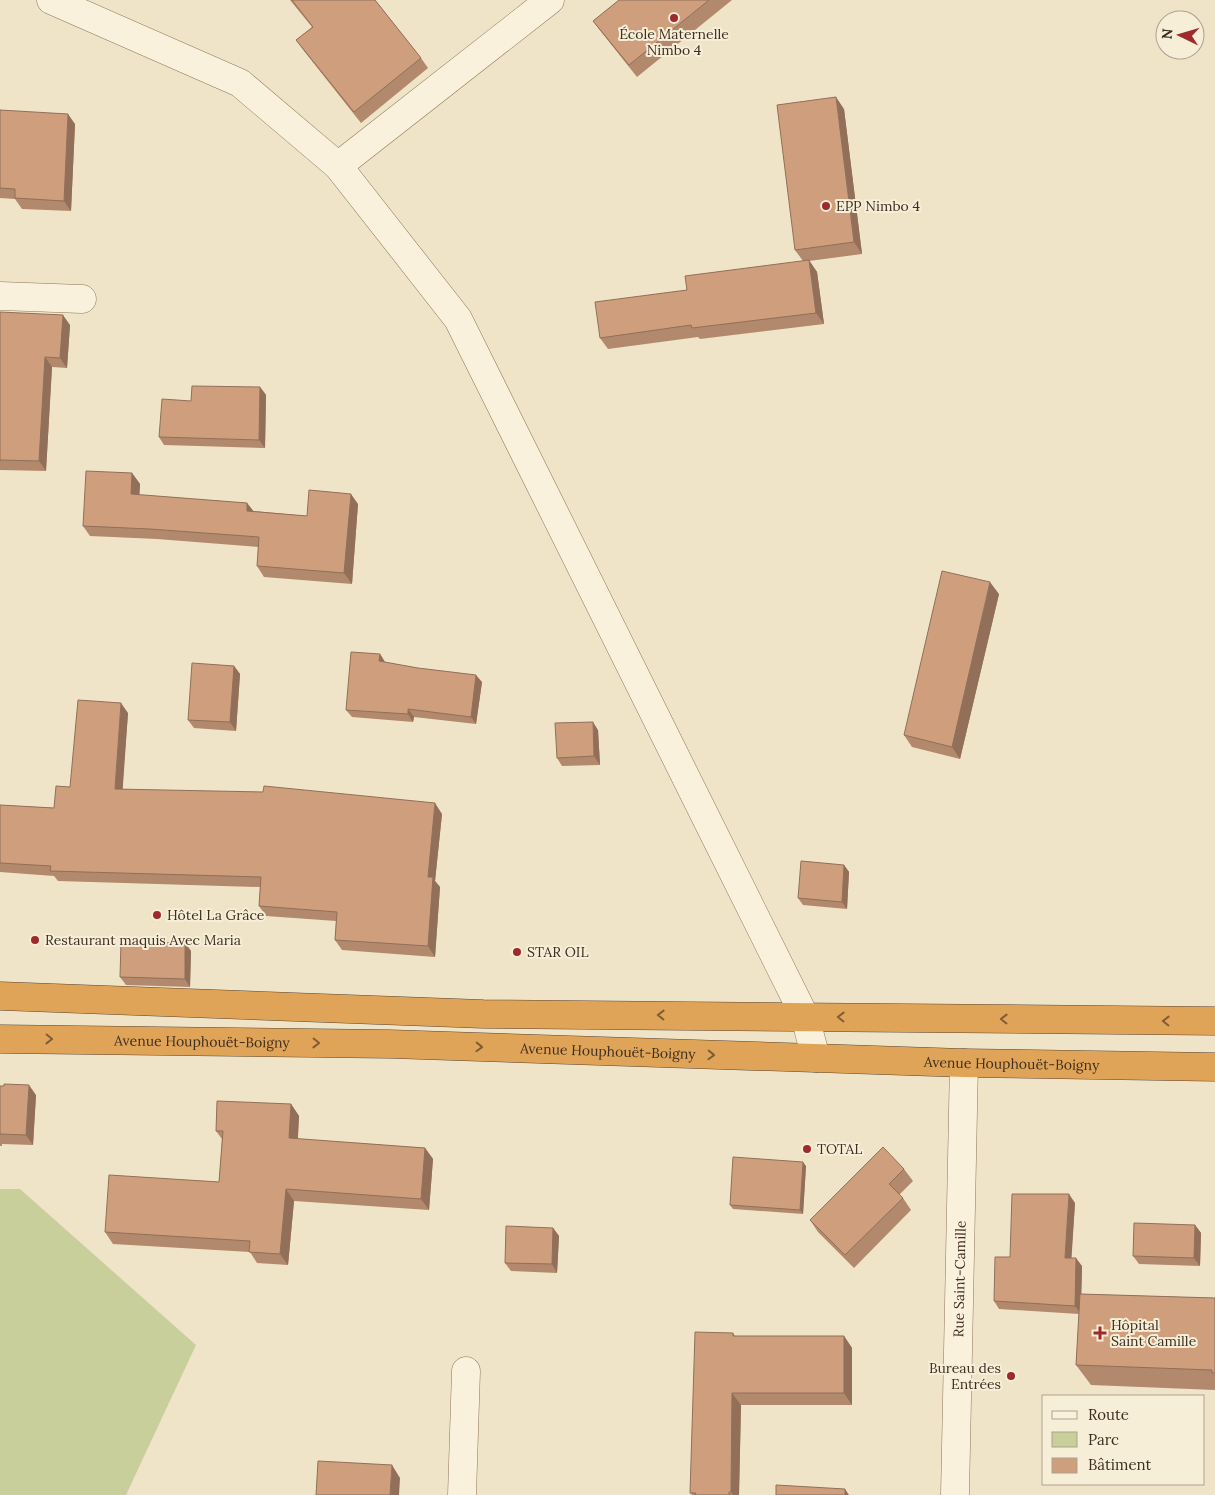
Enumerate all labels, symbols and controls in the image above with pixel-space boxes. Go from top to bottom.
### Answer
north arrow [1155,10,1205,60]
marker: École Maternelle Nimbo 4 [668,12,680,24]
place label: École Maternelle Nimbo 4 [619,25,729,59]
text: N [1158,28,1177,40]
place label: EPP Nimbo 4 [836,197,920,215]
marker: EPP Nimbo 4 [820,200,832,212]
place label: Hôtel La Grâce [167,906,265,924]
marker: Hôtel La Grâce [151,909,163,921]
place label: Restaurant maquis Avec Maria [45,931,241,949]
marker: Restaurant maquis Avec Maria [29,934,41,946]
place label: STAR OIL [527,943,589,961]
marker: STAR OIL [511,946,523,958]
one-way arrow [657,1010,665,1020]
one-way arrow [837,1012,845,1022]
one-way arrow [1000,1014,1008,1024]
one-way arrow [1162,1015,1170,1026]
street label: Avenue Houphouët-Boigny [113,1031,291,1052]
one-way arrow [45,1034,53,1044]
one-way arrow [312,1038,320,1048]
street label: Avenue Houphouët-Boigny [519,1039,697,1063]
one-way arrow [475,1042,483,1053]
one-way arrow [708,1050,715,1060]
street label: Avenue Houphouët-Boigny [923,1053,1100,1074]
place label: TOTAL [817,1140,862,1158]
marker: TOTAL [801,1143,813,1155]
street label: Rue Saint-Camille [949,1220,970,1338]
place label: Hôpital Saint Camille [1111,1316,1197,1350]
marker: Hôpital Saint Camille [1093,1326,1107,1340]
place label: Bureau des Entrées [929,1359,1001,1393]
marker: Bureau des Entrées [1005,1370,1017,1382]
legend [1042,1395,1205,1485]
text: Route [1088,1405,1129,1424]
text: Parc [1088,1430,1119,1449]
text: Bâtiment [1088,1455,1151,1474]

